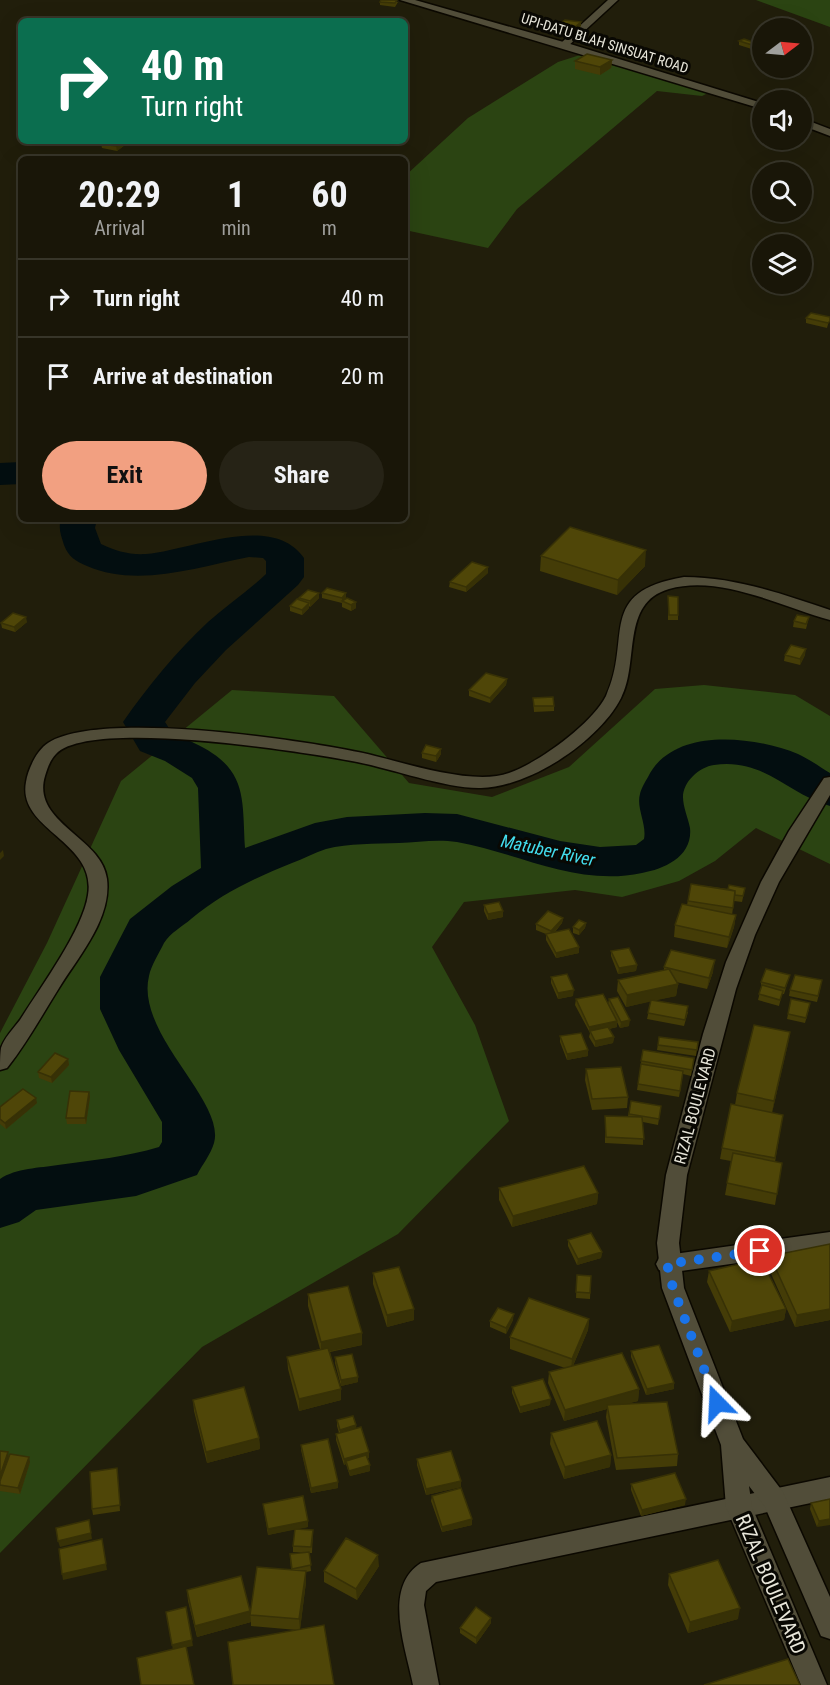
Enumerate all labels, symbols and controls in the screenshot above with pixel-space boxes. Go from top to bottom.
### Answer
street label: UPI-DATU BLAH SINSUAT ROAD [519,10,691,76]
north arrow [752,18,812,78]
map controls [752,18,812,294]
text: 40 m [141,41,224,90]
icon: right [42,42,120,120]
button: sound [752,90,812,150]
text: Turn right [141,91,243,123]
button: search [752,162,812,222]
text: 20:29 [78,174,161,216]
text: 1 [227,174,245,216]
text: 60 [311,174,348,216]
text: Arrival [94,216,145,240]
text: min [221,216,251,240]
text: m [322,216,337,240]
button: layers [752,234,812,294]
icon: right [42,282,75,315]
text: Turn right [93,286,180,311]
text: 40 m [341,286,384,311]
icon: arrive [42,360,75,393]
text: Arrive at destination [93,364,273,389]
text: 20 m [341,364,384,389]
button: Exit [42,441,207,510]
button: Share [219,441,384,510]
water label: Matuber River [499,830,598,870]
street label: RIZAL BOULEVARD [670,1046,720,1166]
pin [734,1225,785,1276]
icon: arrive [743,1234,776,1267]
position arrow [685,1371,749,1435]
street label: RIZAL BOULEVARD [731,1510,811,1658]

